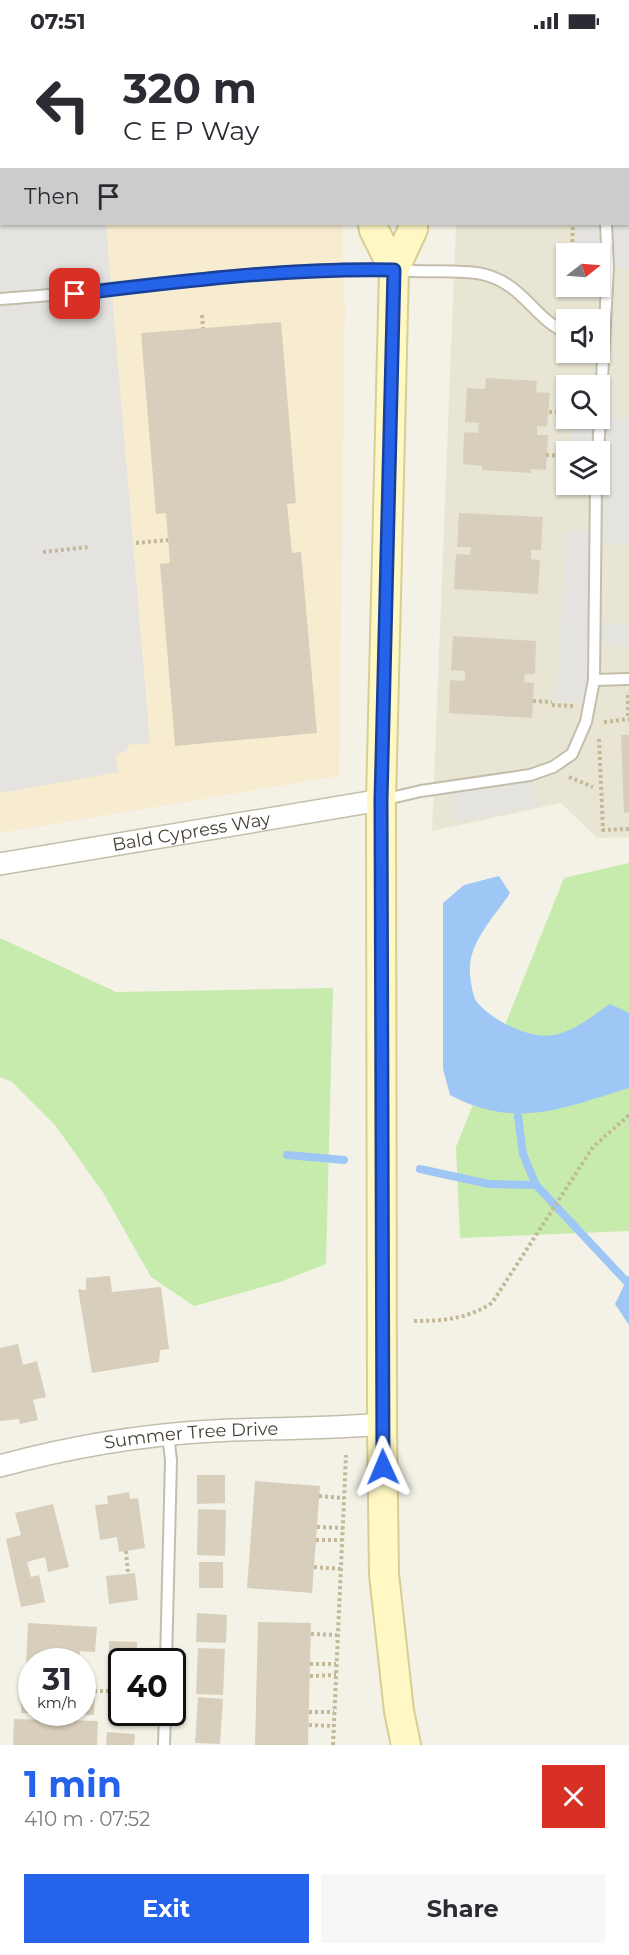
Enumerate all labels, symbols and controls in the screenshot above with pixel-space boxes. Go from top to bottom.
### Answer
text: 07:51 [30,8,86,35]
text: 320 m [123,62,257,114]
icon: left [24,66,102,144]
text: C E P Way [123,114,259,147]
icon: arrive [92,180,125,213]
text: Then [24,183,80,210]
north arrow [556,243,610,297]
map controls [556,243,610,495]
pin [49,268,100,319]
icon: arrive [58,277,91,310]
button: sound [556,309,610,363]
button: search [556,375,610,429]
button: layers [556,441,610,495]
street label: Bald Cypress Way [111,808,272,856]
street label: Summer Tree Drive [102,1418,279,1454]
position arrow [351,1435,415,1499]
speed limit sign: 40 [108,1648,186,1726]
text: 31 [42,1661,72,1698]
text: km/h [37,1693,77,1712]
text: 1 min [24,1762,122,1806]
button: close [542,1765,605,1828]
text: 410 m · 07:52 [24,1807,150,1831]
button: Exit [24,1874,309,1943]
button: Share [321,1874,605,1943]

